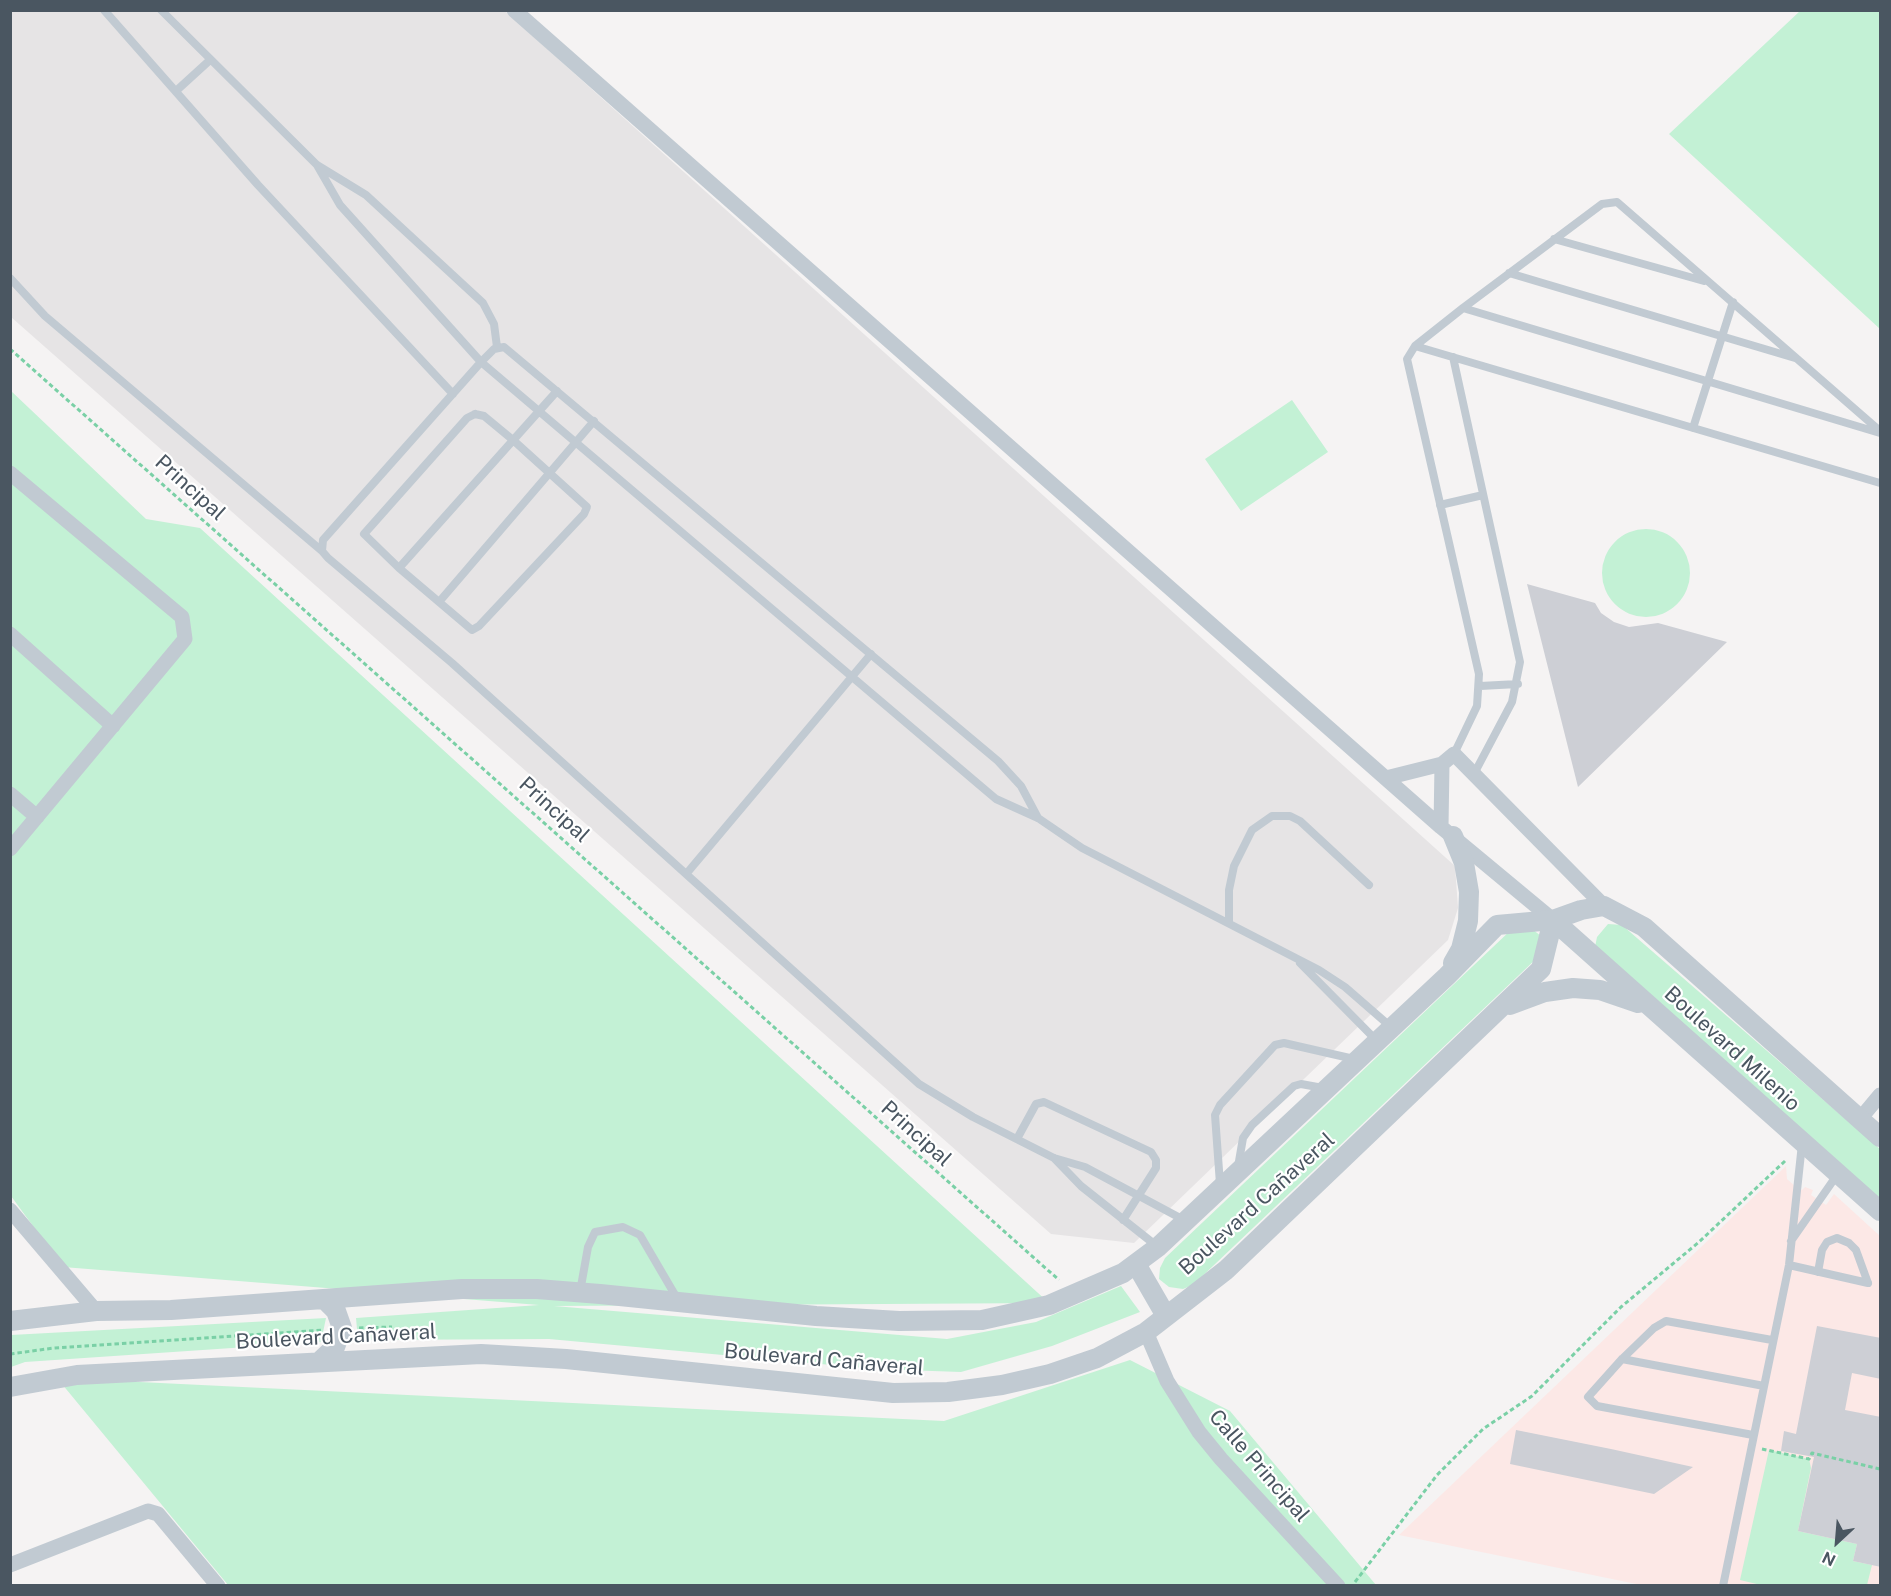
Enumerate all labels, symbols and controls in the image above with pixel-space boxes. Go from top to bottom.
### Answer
street label: Principal [150,450,230,526]
street label: Principal [514,772,594,848]
street label: Boulevard Milenio [1659,981,1805,1117]
street label: Principal [876,1096,956,1172]
street label: Boulevard Cañaveral [1174,1127,1340,1281]
street label: Boulevard Cañaveral [235,1319,437,1355]
street label: Boulevard Cañaveral [723,1339,925,1381]
street label: Calle Principal [1203,1405,1315,1527]
north arrow [1807,1512,1867,1572]
text: N [1819,1547,1839,1570]

